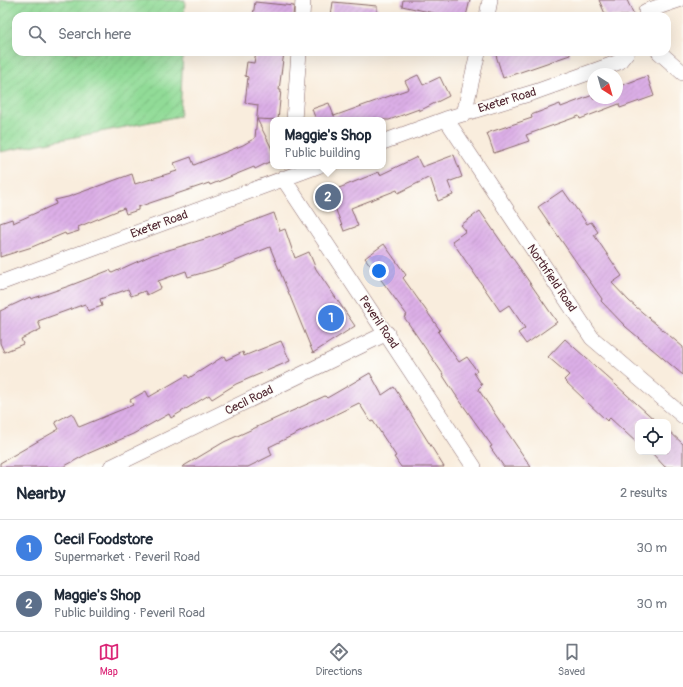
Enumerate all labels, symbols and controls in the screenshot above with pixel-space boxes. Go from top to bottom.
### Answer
search box [12,12,671,56]
icon: search [26,23,48,45]
text: Search here [58,25,131,44]
north arrow [587,68,623,104]
street label: Exeter Road [476,84,538,116]
popup [270,117,386,169]
text: Maggie's Shop [285,126,371,145]
text: Public building [285,145,360,161]
pin: 2 [315,182,341,212]
street label: Exeter Road [128,207,190,242]
street label: Northfield Road [523,242,580,315]
your location [369,261,389,281]
street label: Peveril Road [355,293,402,352]
pin: 1 [318,303,344,333]
street label: Cecil Road [223,382,276,419]
map controls [635,419,671,455]
button: locate [635,419,671,455]
text: Nearby [16,483,65,504]
text: 2 results [620,485,667,501]
text: Cecil Foodstore [54,530,153,549]
text: 1 [26,540,32,556]
text: 30 m [637,540,667,556]
text: Supermarket · Peveril Road [54,549,200,565]
text: Maggie's Shop [54,586,141,605]
text: 2 [25,596,33,612]
text: 30 m [637,596,667,612]
text: Public building · Peveril Road [54,605,205,621]
tab: Map [98,641,120,678]
tab: Directions [316,641,362,678]
tab: Saved [558,641,585,678]

